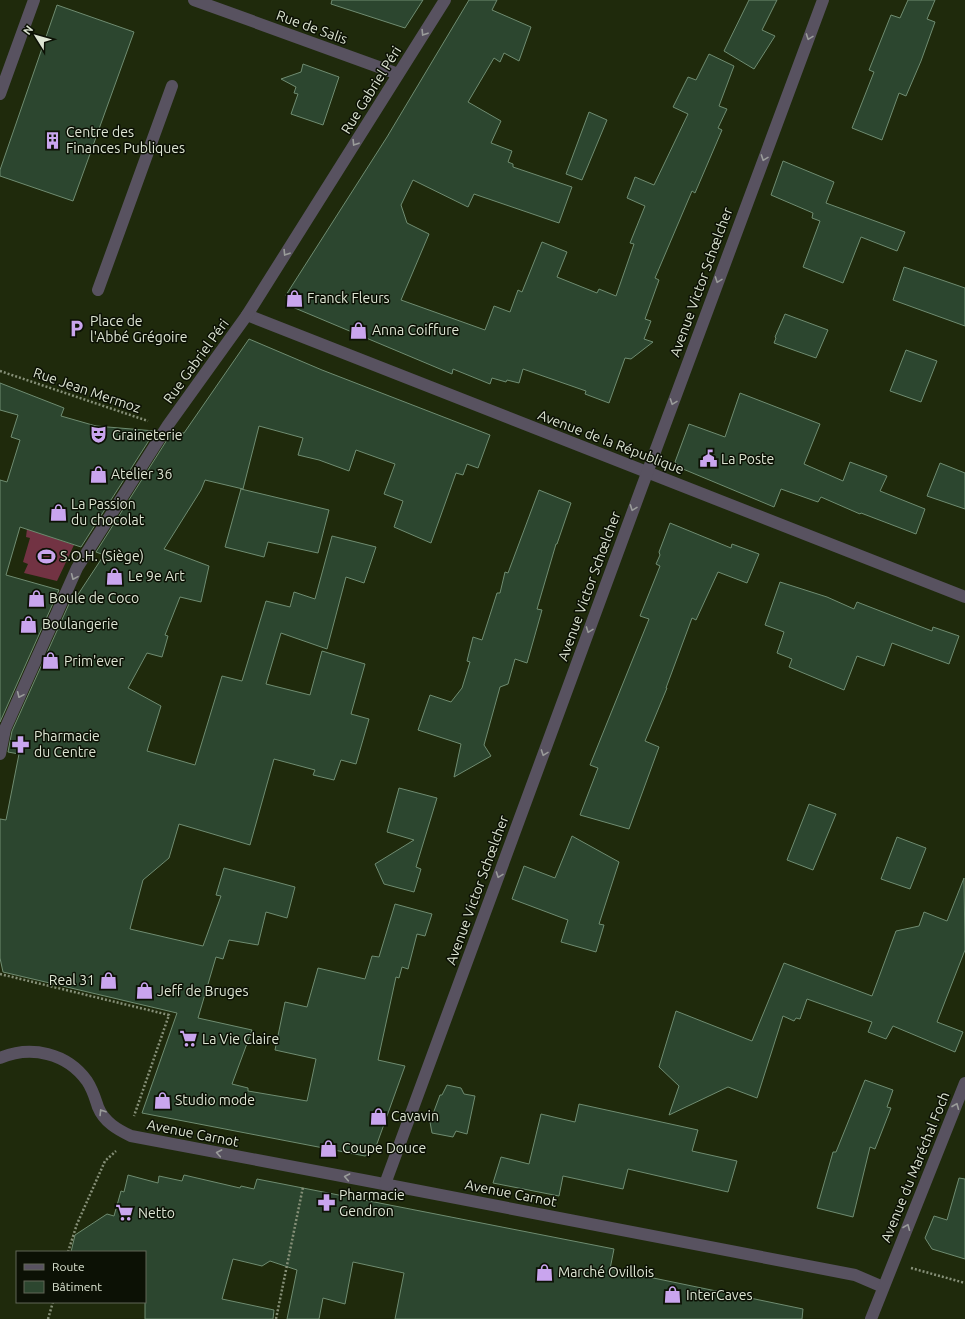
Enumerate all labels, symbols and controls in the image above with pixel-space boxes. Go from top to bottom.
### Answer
street label: Rue de Salis [274,7,350,47]
north arrow [16,16,56,56]
text: N [21,23,35,37]
one-way arrow [421,29,429,36]
one-way arrow [806,33,814,40]
street label: Rue Gabriel Péri [338,43,404,137]
place label: Centre des Finances Publiques [66,124,185,156]
building icon: Centre des Finances Publiques [43,130,63,150]
one-way arrow [352,139,360,146]
one-way arrow [760,155,768,162]
street label: Avenue Victor Schœlcher [666,204,736,359]
one-way arrow [283,249,290,256]
one-way arrow [715,277,723,284]
shop icon: Franck Fleurs [284,288,304,308]
place label: Franck Fleurs [307,290,390,306]
place label: Place de l'Abbé Grégoire [90,313,188,345]
street label: Rue Gabriel Péri [160,316,232,406]
parking icon: Place de l'Abbé Grégoire [67,319,87,339]
shop icon: Anna Coiffure [349,320,369,340]
place label: Anna Coiffure [372,322,459,338]
street label: Rue Jean Mermoz [31,364,143,416]
one-way arrow [669,398,678,405]
street label: Avenue de la République [536,407,686,477]
theatre icon: Graineterie [89,425,109,445]
place label: Graineterie [112,427,183,443]
public building icon: La Poste [698,449,718,469]
place label: La Poste [721,451,774,467]
shop icon: Atelier 36 [88,464,108,484]
place label: Atelier 36 [111,466,173,482]
place label: La Passion du chocolat [71,496,145,528]
shop icon: La Passion du chocolat [48,502,68,522]
one-way arrow [630,505,638,512]
street label: Avenue Victor Schœlcher [554,508,624,663]
sports icon: S.O.H. (Siège) [37,546,57,566]
place label: S.O.H. (Siège) [60,548,144,564]
shop icon: Le 9e Art [105,566,125,586]
place label: Le 9e Art [128,568,185,584]
one-way arrow [70,573,78,580]
shop icon: Boule de Coco [26,588,46,608]
place label: Boule de Coco [49,590,139,606]
shop icon: Boulangerie [19,614,39,634]
place label: Boulangerie [42,616,118,632]
one-way arrow [585,627,593,634]
shop icon: Prim'ever [41,651,61,671]
place label: Prim'ever [64,653,125,669]
one-way arrow [17,691,25,698]
place label: Pharmacie du Centre [34,728,100,760]
pharmacy icon: Pharmacie du Centre [11,734,31,754]
one-way arrow [540,749,548,756]
street label: Avenue Victor Schœlcher [442,812,512,967]
one-way arrow [495,871,503,878]
shop icon: Real 31 [98,970,118,990]
place label: Real 31 [49,972,95,988]
shop icon: Jeff de Bruges [134,981,154,1001]
place label: Jeff de Bruges [157,983,249,999]
supermarket icon: La Vie Claire [179,1029,199,1049]
place label: La Vie Claire [202,1031,279,1047]
street label: Avenue du Maréchal Foch [877,1089,953,1245]
shop icon: Studio mode [152,1090,172,1110]
place label: Studio mode [175,1092,255,1108]
one-way arrow [951,1103,959,1110]
shop icon: Cavavin [368,1106,388,1126]
place label: Cavavin [391,1108,439,1124]
one-way arrow [99,1109,107,1116]
street label: Avenue Carnot [146,1116,241,1150]
shop icon: Coupe Douce [319,1138,339,1158]
place label: Coupe Douce [342,1140,426,1156]
one-way arrow [216,1149,222,1157]
one-way arrow [344,1173,350,1181]
street label: Avenue Carnot [464,1176,559,1210]
place label: Pharmacie Gendron [339,1187,405,1219]
pharmacy icon: Pharmacie Gendron [316,1193,336,1213]
supermarket icon: Netto [115,1203,135,1223]
place label: Netto [138,1205,175,1221]
one-way arrow [903,1223,911,1230]
legend [16,1251,146,1303]
text: Route [52,1260,85,1273]
shop icon: Marché Ovillois [535,1262,555,1282]
place label: Marché Ovillois [558,1264,654,1280]
text: Bâtiment [52,1280,102,1293]
shop icon: InterCaves [663,1285,683,1305]
place label: InterCaves [686,1287,752,1303]

